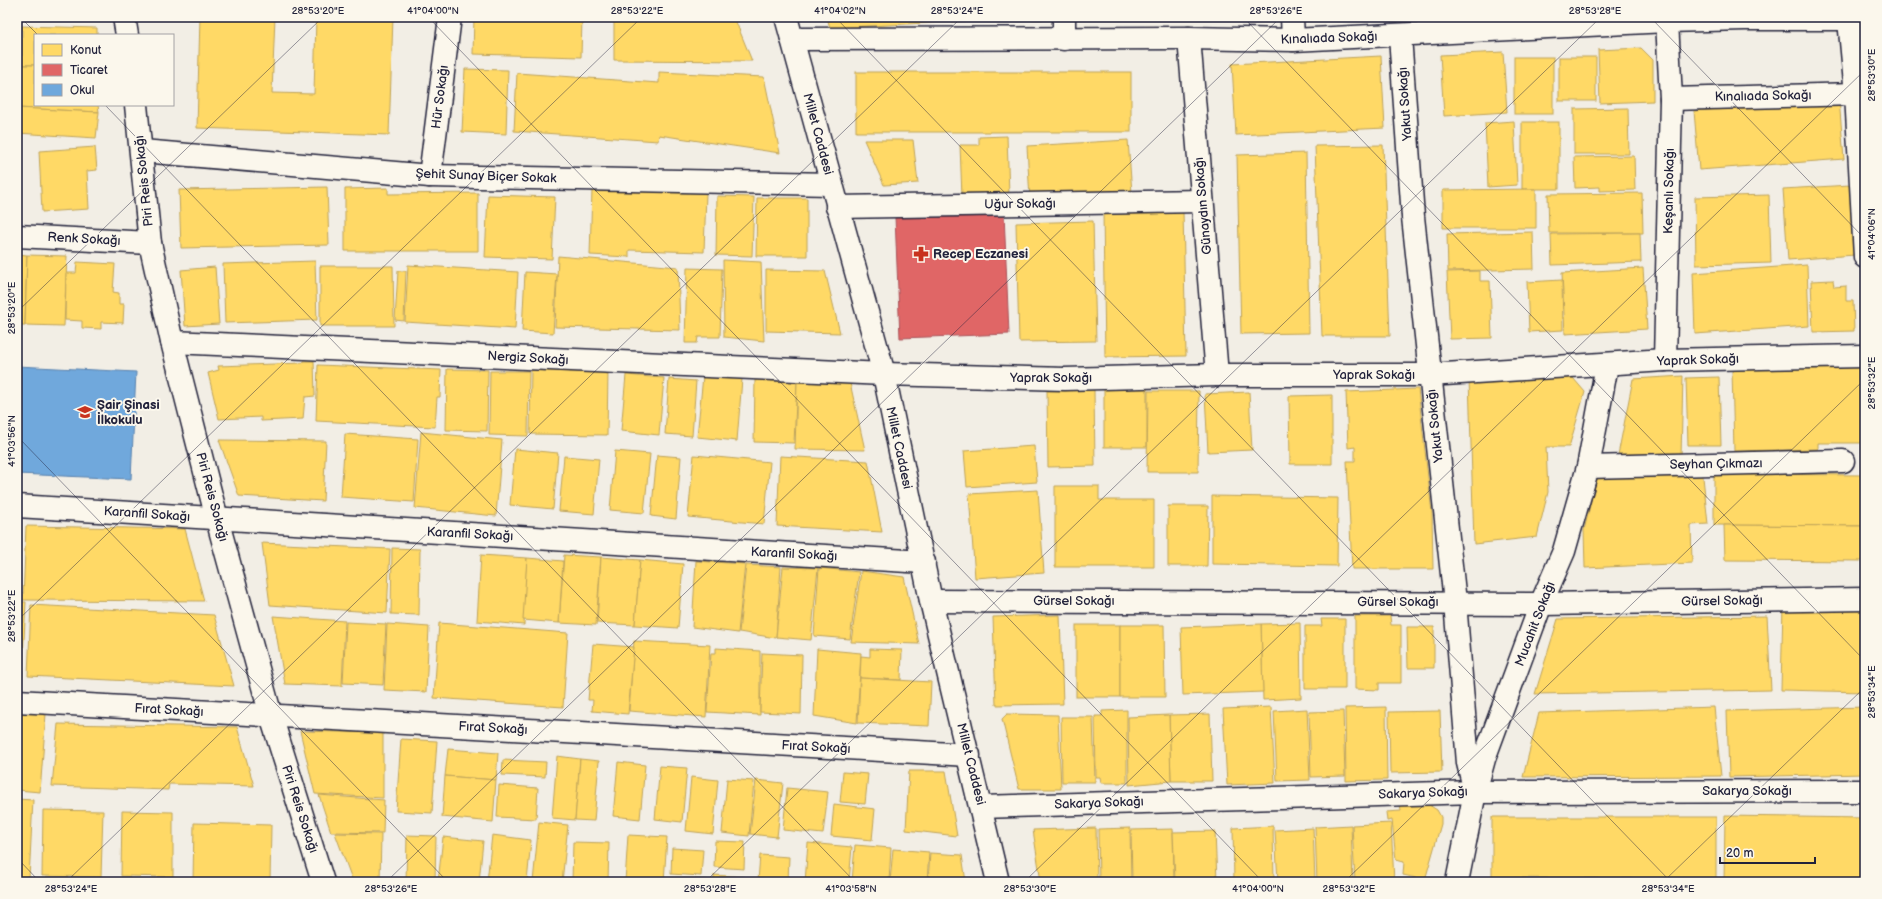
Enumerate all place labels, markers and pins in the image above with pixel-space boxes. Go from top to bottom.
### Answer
pharmacy icon: Recep Eczanesi [912,245,930,263]
place label: Recep Eczanesi [933,246,1028,262]
place label: Şair Şinasi İlkokulu [97,397,160,428]
school or university icon: Şair Şinasi İlkokulu [76,403,94,421]

